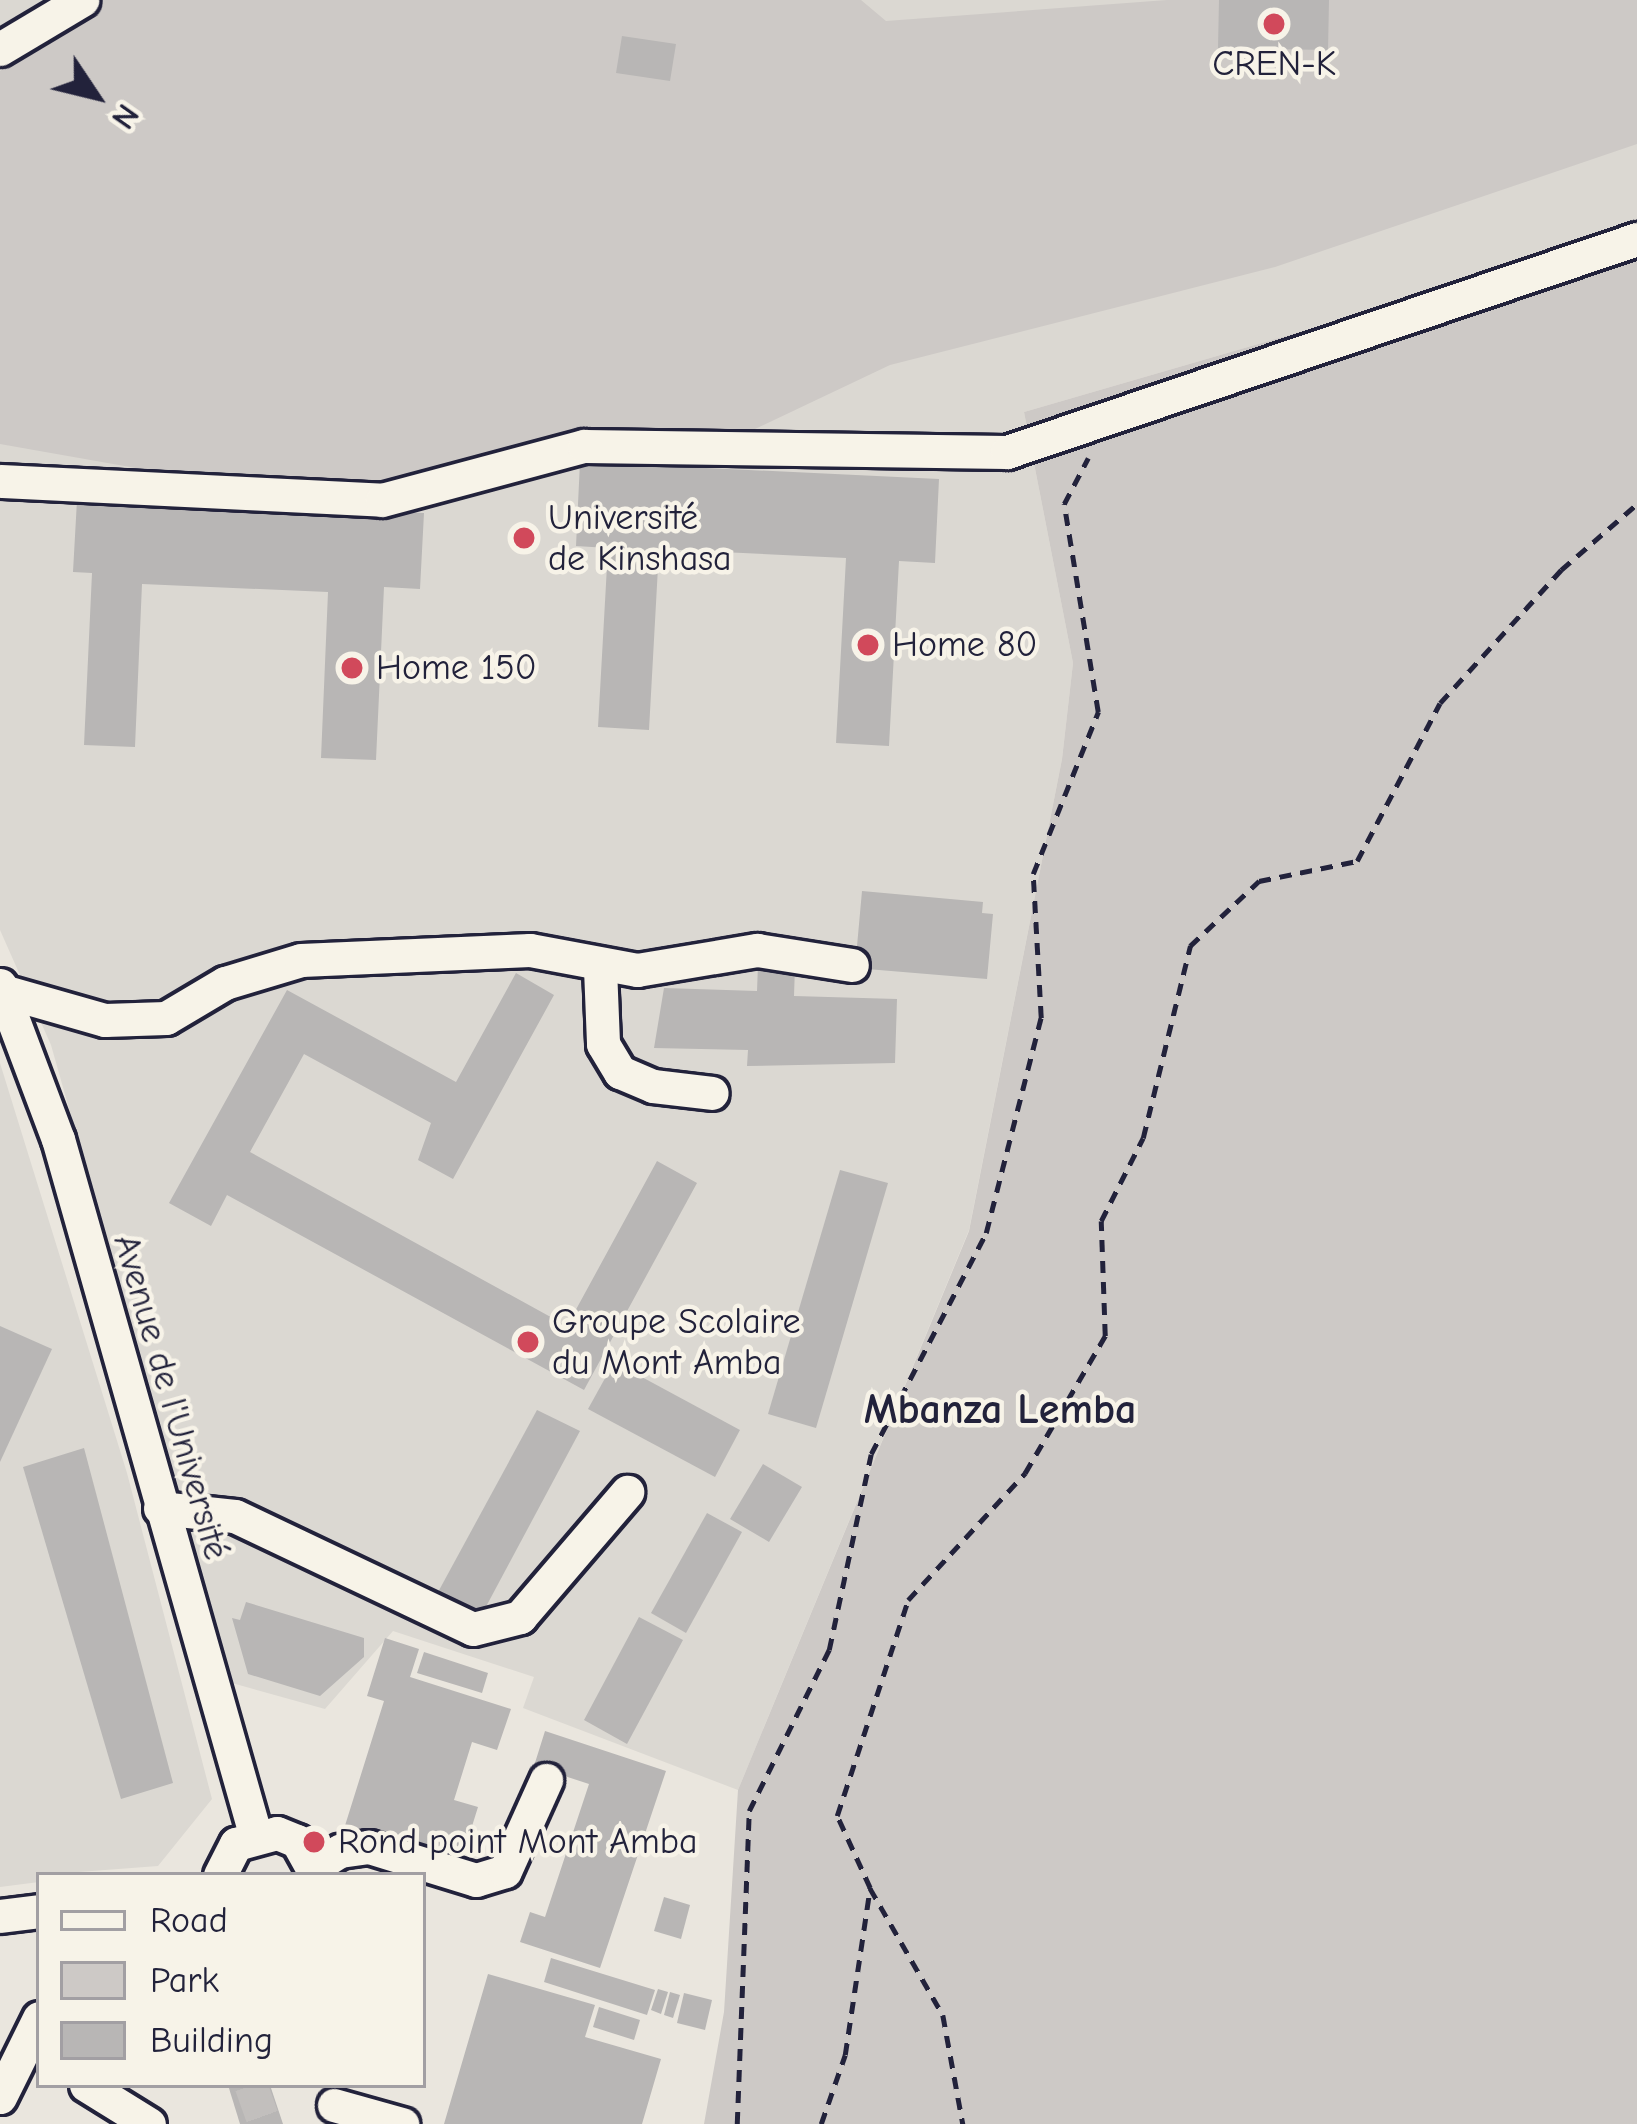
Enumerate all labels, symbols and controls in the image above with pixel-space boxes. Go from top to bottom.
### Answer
marker: CREN-K [1261,11,1287,37]
north arrow [36,36,156,156]
place label: CREN-K [1212,42,1336,86]
text: N [104,97,147,136]
place label: Université de Kinshasa [548,495,732,580]
marker: Université de Kinshasa [511,525,537,551]
place label: Home 80 [892,623,1037,667]
marker: Home 80 [855,632,881,658]
place label: Home 150 [376,646,537,690]
marker: Home 150 [339,655,365,681]
street label: Avenue de l'Université [104,1230,238,1564]
place label: Groupe Scolaire du Mont Amba [552,1299,801,1384]
marker: Groupe Scolaire du Mont Amba [515,1329,541,1355]
district label: Mbanza Lemba [864,1385,1136,1435]
place label: Rond point Mont Amba [338,1820,698,1864]
marker: Rond point Mont Amba [301,1829,327,1855]
legend [36,1872,426,2088]
text: Road [150,1900,228,1941]
text: Park [150,1960,219,2001]
text: Building [150,2020,273,2061]

